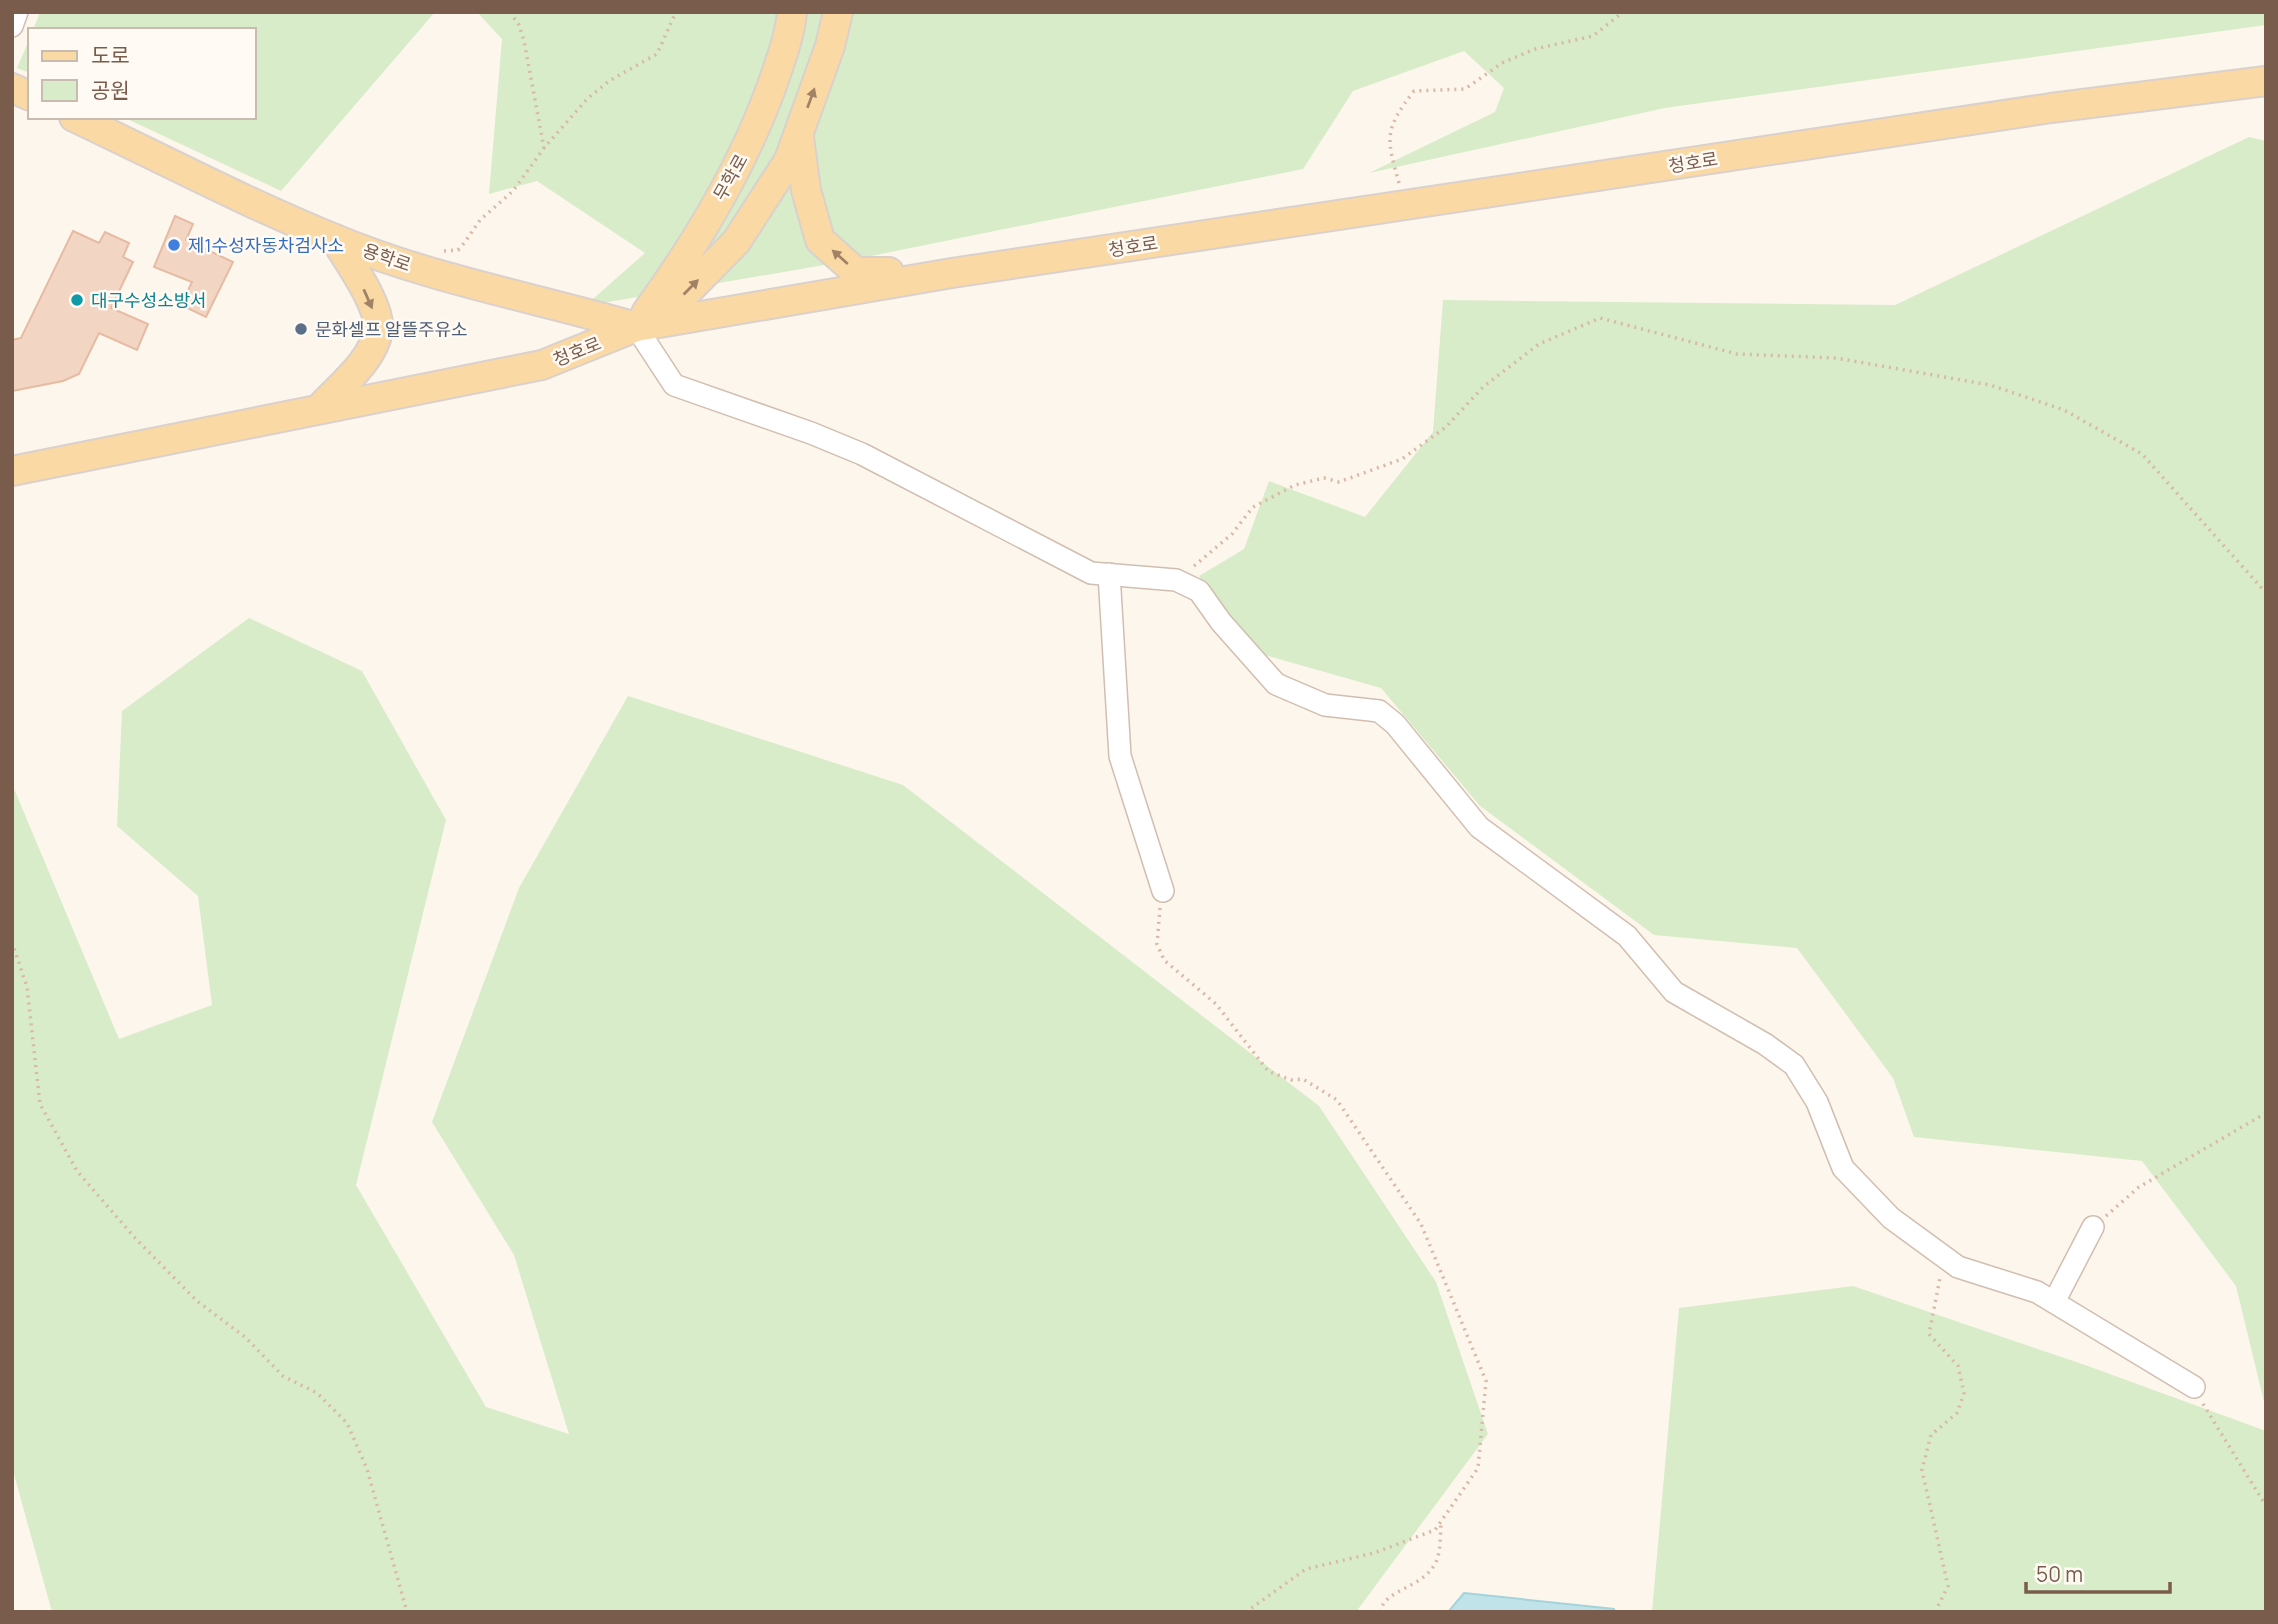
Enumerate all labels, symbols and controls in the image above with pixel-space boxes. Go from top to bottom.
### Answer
legend [28,28,256,119]
text: 도로 [91,41,130,69]
text: 공원 [91,76,130,104]
one-way arrow [806,87,817,108]
street label: 청호로 [1667,146,1719,178]
street label: 무학로 [707,149,753,205]
street label: 청호로 [1107,230,1159,262]
place label: 제1수성자동차검사소 [188,233,344,257]
marker: 제1수성자동차검사소 [166,237,182,253]
street label: 용학로 [360,238,414,276]
one-way arrow [831,249,849,265]
one-way arrow [682,280,699,296]
place label: 대구수성소방서 [91,288,207,312]
one-way arrow [363,289,374,310]
marker: 대구수성소방서 [69,292,85,308]
place label: 문화셀프 알뜰주유소 [315,317,468,341]
marker: 문화셀프 알뜰주유소 [293,321,309,337]
street label: 청호로 [549,331,605,371]
scale bar [2026,1550,2170,1594]
text: 50 m [2036,1560,2083,1588]

